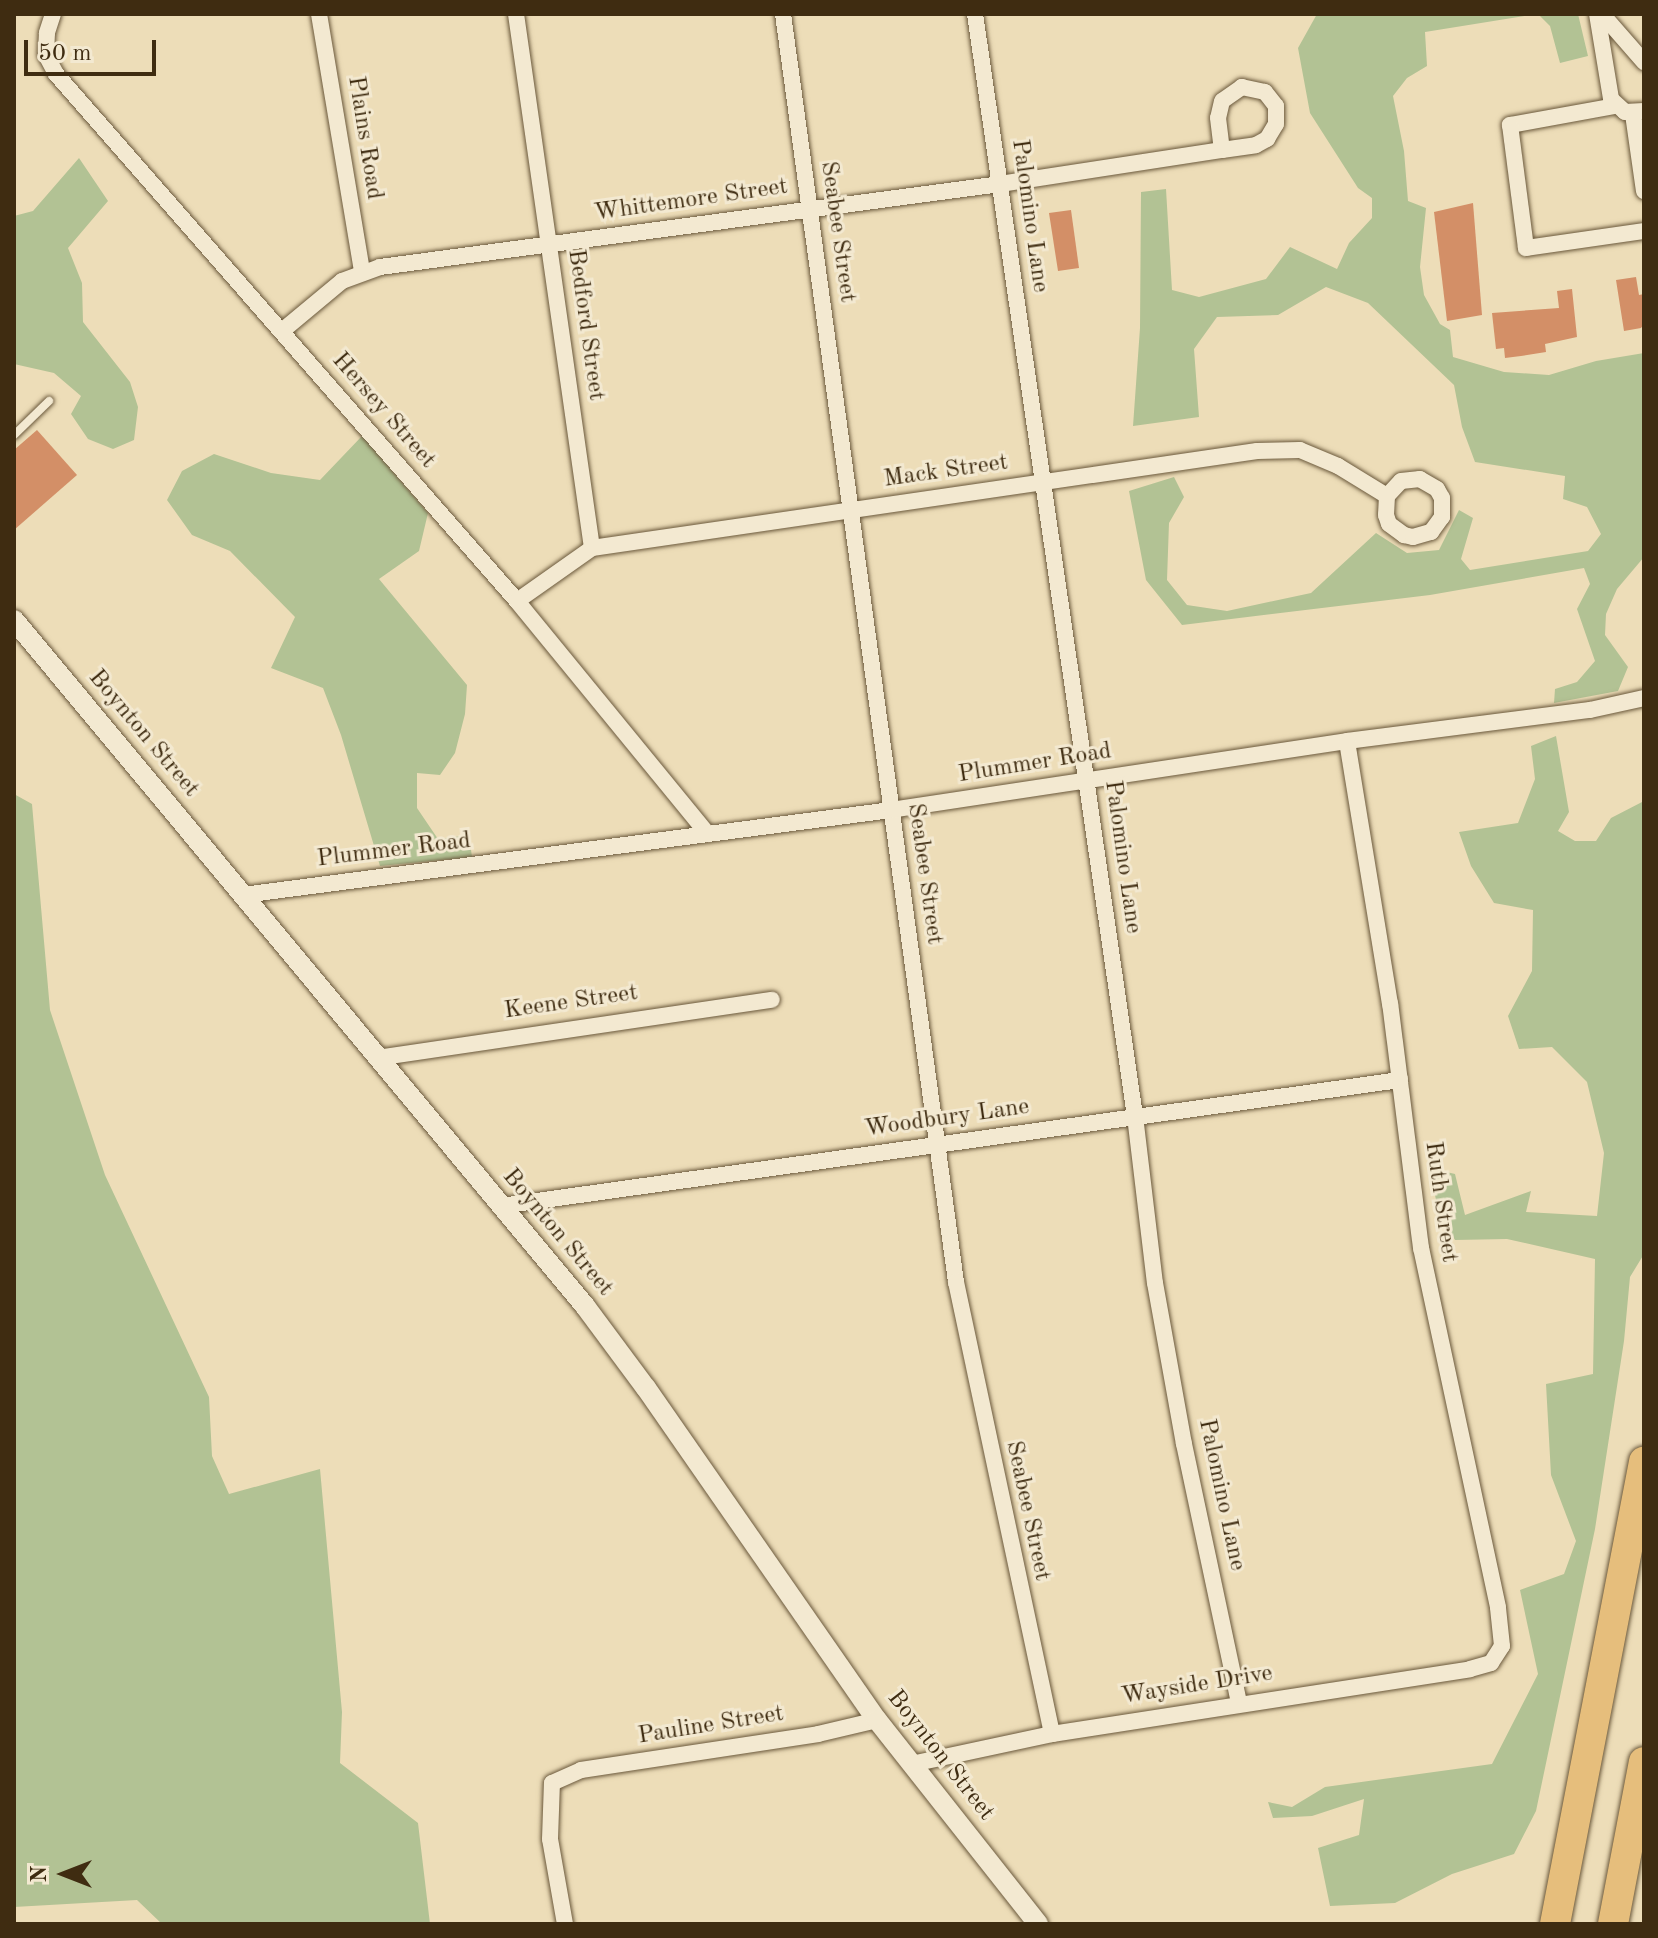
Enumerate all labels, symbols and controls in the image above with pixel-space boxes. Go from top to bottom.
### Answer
scale bar [28,24,160,74]
text: 50 m [38,42,92,66]
street label: Plains Road [340,74,388,202]
street label: Palomino Lane [1004,137,1054,295]
street label: Seabee Street [813,159,861,305]
street label: Whittemore Street [592,173,790,229]
street label: Bedford Street [560,247,610,403]
street label: Hersey Street [325,347,441,475]
street label: Mack Street [882,449,1010,495]
street label: Boynton Street [81,664,205,804]
street label: Plummer Road [956,738,1114,790]
street label: Palomino Lane [1097,778,1147,936]
street label: Seabee Street [900,801,948,947]
street label: Plummer Road [315,827,473,875]
street label: Keene Street [502,979,640,1027]
street label: Woodbury Lane [863,1093,1031,1145]
street label: Ruth Street [1417,1140,1463,1264]
street label: Boynton Street [495,1163,619,1303]
street label: Palomino Lane [1191,1416,1251,1574]
street label: Seabee Street [998,1438,1056,1584]
street label: Wayside Drive [1119,1660,1275,1712]
street label: Boynton Street [880,1685,1000,1827]
street label: Pauline Street [636,1700,786,1752]
north arrow [24,1834,104,1914]
text: N [29,1866,51,1882]

